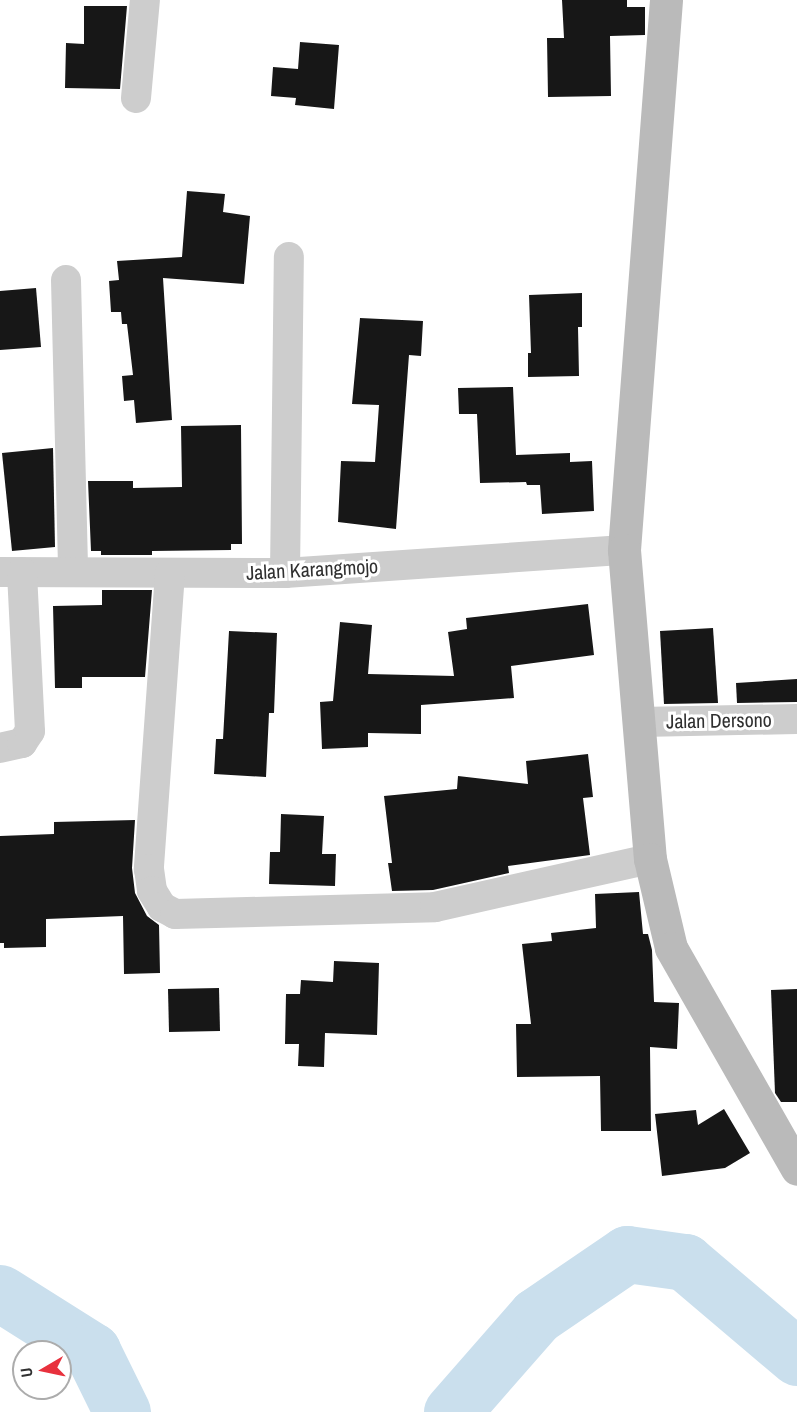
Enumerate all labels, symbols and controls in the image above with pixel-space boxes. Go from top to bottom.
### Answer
street label: Jalan Karangmojo [245,554,379,584]
street label: Jalan Dersono [666,707,772,733]
north arrow [12,1340,72,1400]
text: U [15,1366,38,1379]

